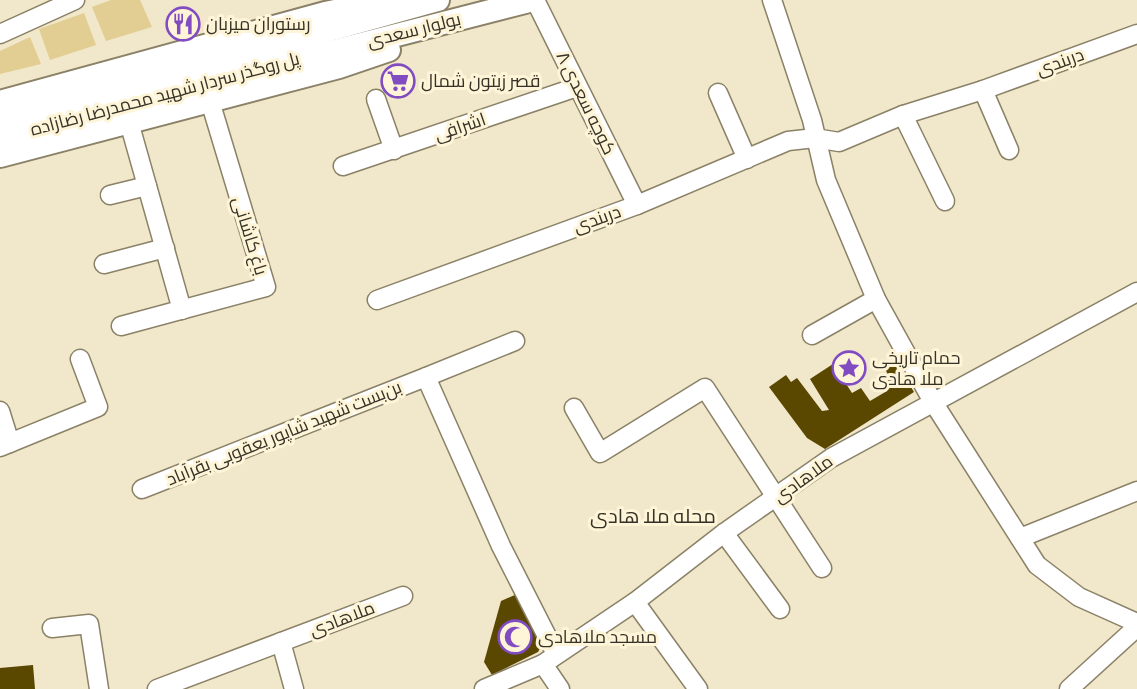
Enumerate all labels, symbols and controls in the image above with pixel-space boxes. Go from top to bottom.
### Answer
restaurant icon: رستوران میزبان [165,6,201,42]
street label: بولوار سعدی [365,9,463,52]
place label: رستوران میزبان [206,14,311,35]
street label: دربندی [1033,44,1087,81]
street label: پل روگذر سردار شهید محمدرضا رضازاده [28,48,302,142]
street label: کوچه سعدی ۸ [551,48,620,159]
supermarket icon: قصر زیتون شمال [380,63,416,99]
place label: قصر زیتون شمال [421,71,540,92]
street label: اشرافی [432,109,489,146]
street label: باغ کاشانی [227,194,271,278]
street label: دربندی [570,201,624,238]
place label: حمام تاریخی ملا هادی [872,348,961,390]
place icon: حمام تاریخی ملا هادی [831,350,867,386]
street label: بن‌بست شهید شاپور یعقوبی بقرآباد [163,377,405,491]
street label: ملاهادی [770,451,837,508]
district label: محله ملا هادی [590,505,716,529]
street label: ملاهادی [307,597,378,641]
mosque icon: مسجد ملاهادی [497,619,533,655]
place label: مسجد ملاهادی [538,627,657,648]

